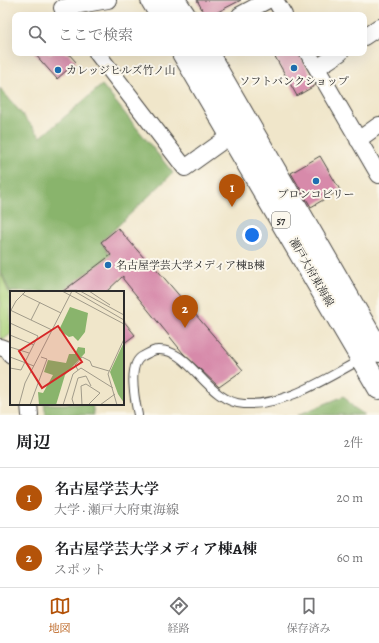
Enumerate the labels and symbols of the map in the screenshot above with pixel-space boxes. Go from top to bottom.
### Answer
place label: カレッジヒルズ竹ノ山 [66,63,176,78]
marker: ソフトバンクショップ [289,63,299,73]
marker: カレッジヒルズ竹ノ山 [53,65,63,75]
place label: ソフトバンクショップ [239,74,349,89]
pin: 1 [219,174,245,207]
marker: ブロンコビリー [311,176,321,186]
place label: ブロンコビリー [278,187,355,202]
road number: 57 [272,212,290,228]
your location [242,225,262,245]
street label: 瀬戸大府東海線 [286,235,337,309]
place label: 名古屋学芸大学メディア棟B棟 [116,258,265,273]
marker: 名古屋学芸大学メディア棟B棟 [103,260,113,270]
inset map [10,291,124,405]
pin: 2 [172,295,198,328]

